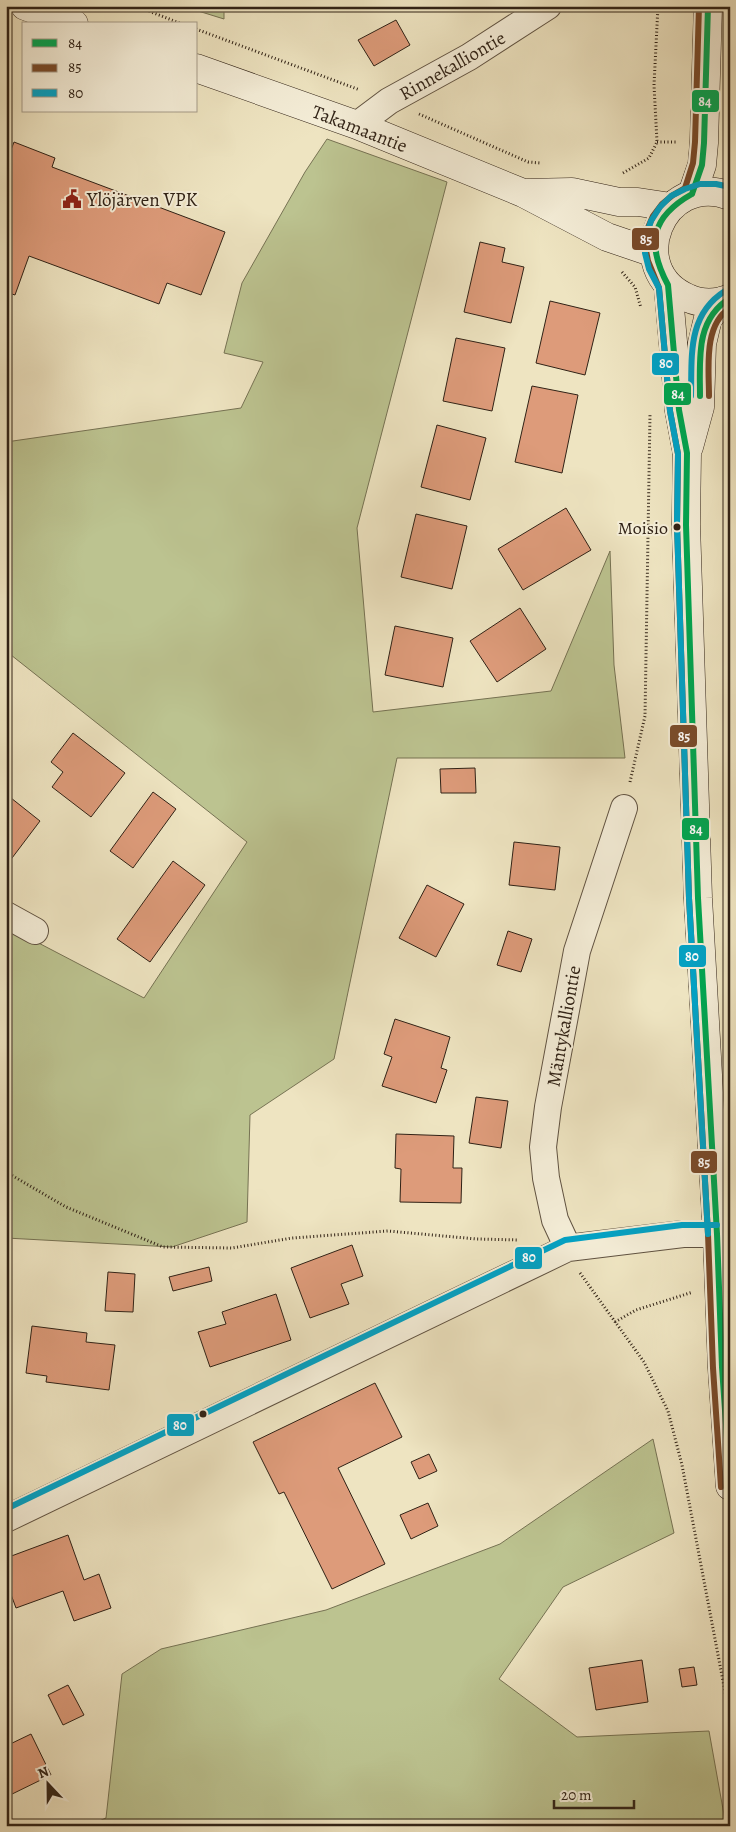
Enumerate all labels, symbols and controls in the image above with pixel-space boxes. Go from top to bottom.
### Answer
legend [22,22,198,112]
street label: Rinnekalliontie [395,25,510,107]
text: 84 [68,33,82,53]
text: 85 [68,57,82,77]
text: 80 [68,83,83,103]
line badge: 84 [691,89,720,113]
text: 84 [698,92,712,111]
street label: Takamaantie [308,99,411,159]
place label: Ylöjärven VPK [86,187,198,213]
public building icon: Ylöjärven VPK [61,188,83,210]
line badge: 85 [631,227,660,251]
text: 85 [640,230,652,249]
line badge: 80 [651,352,680,376]
text: 80 [659,354,673,373]
line badge: 84 [663,382,692,406]
text: 84 [671,385,685,404]
place label: Moisio [618,516,668,540]
marker: Moisio [672,522,682,532]
line badge: 85 [669,724,698,748]
text: 85 [678,727,690,746]
line badge: 84 [681,817,710,841]
text: 84 [689,820,703,839]
line badge: 80 [678,944,707,968]
text: 80 [685,947,699,966]
street label: Mäntykalliontie [541,964,587,1089]
line badge: 85 [690,1150,718,1174]
text: 85 [698,1153,710,1172]
line badge: 80 [514,1246,543,1270]
text: 80 [522,1248,536,1267]
unlabelled marker [198,1409,208,1419]
line badge: 80 [166,1413,195,1437]
text: 80 [173,1416,187,1435]
north arrow [22,1760,72,1810]
text: N [35,1762,52,1783]
scale bar [554,1777,634,1809]
text: 20 m [561,1785,592,1805]

